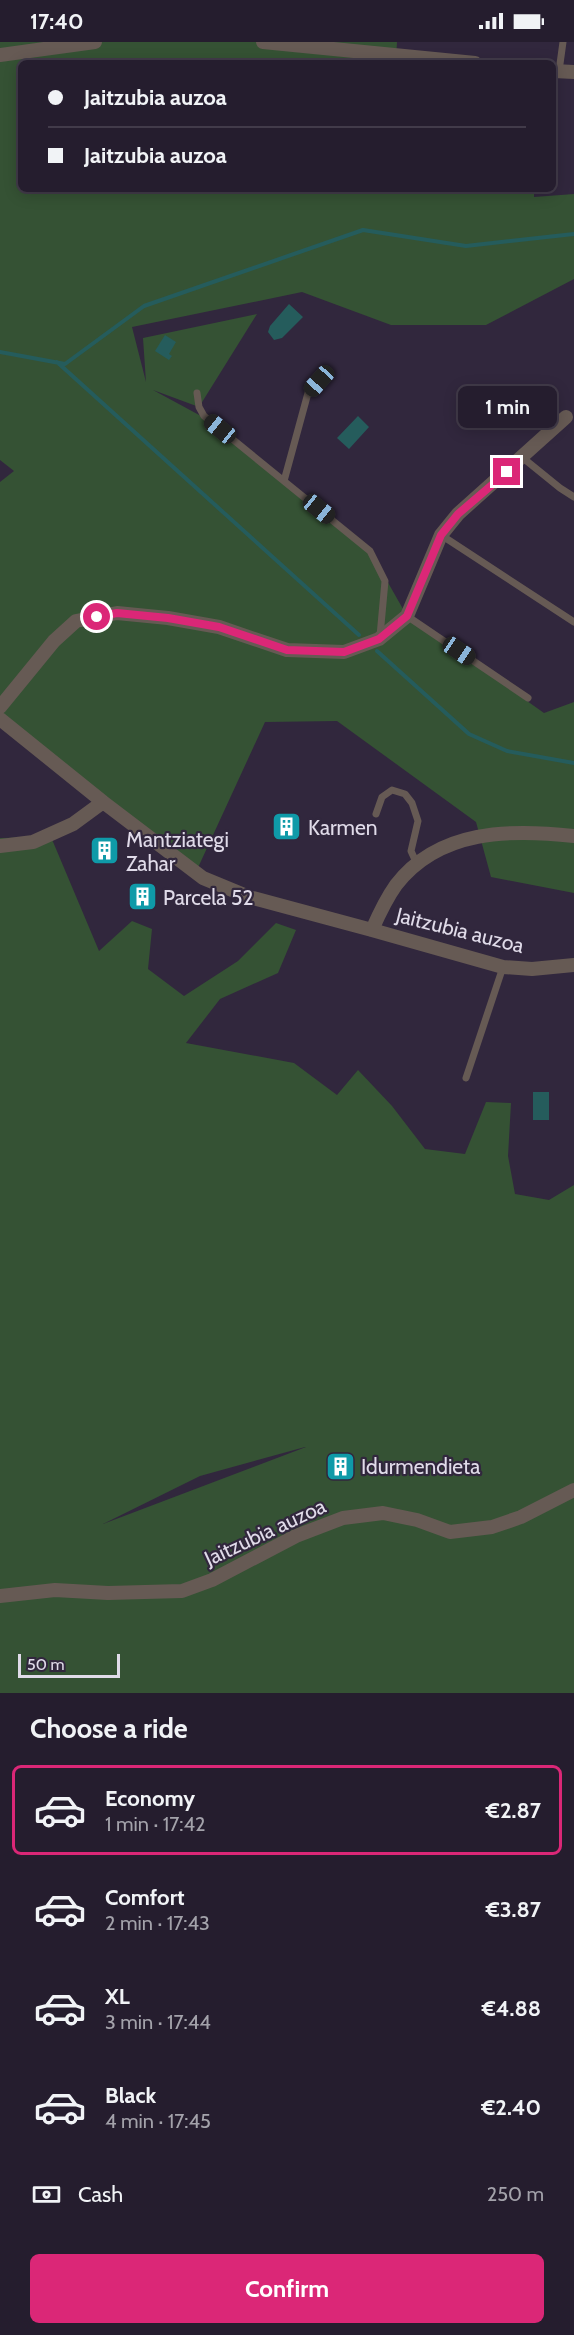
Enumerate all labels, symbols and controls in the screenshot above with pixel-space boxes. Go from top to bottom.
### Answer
text: 17:40 [30,8,83,35]
text: Jaitzubia auzoa [84,84,227,111]
text: Jaitzubia auzoa [84,142,227,169]
car [300,362,338,400]
callout: 1 min [458,385,556,427]
text: 1 min [485,395,530,419]
car [200,411,240,447]
route end [493,458,520,485]
car [299,491,339,527]
route start [83,603,110,630]
car [439,633,479,669]
building icon: Karmen [271,811,303,843]
place label: Karmen [308,815,378,840]
place label: Mantziategi Zahar [126,827,229,876]
building icon: Mantziategi Zahar [89,835,121,867]
building icon: Parcela 52 [126,881,158,913]
place label: Parcela 52 [163,885,253,910]
street label: Jaitzubia auzoa [392,902,527,958]
building icon: Idurmendieta [324,1450,356,1482]
place label: Idurmendieta [361,1454,480,1479]
street label: Jaitzubia auzoa [199,1493,330,1571]
scale bar [18,1651,120,1678]
text: 50 m [27,1655,64,1674]
text: Choose a ride [30,1712,188,1745]
icon: car [33,1783,87,1837]
text: Economy [105,1785,195,1812]
text: €2.87 [486,1797,541,1824]
text: 1 min · 17:42 [105,1812,206,1836]
icon: car [33,1882,87,1936]
text: Comfort [105,1884,184,1911]
text: €3.87 [486,1896,541,1923]
text: 2 min · 17:43 [105,1911,210,1935]
icon: car [33,1981,87,2035]
text: XL [105,1983,130,2010]
text: €4.88 [482,1995,541,2022]
text: 3 min · 17:44 [105,2010,211,2034]
icon: car [33,2080,87,2134]
text: Black [105,2082,156,2109]
text: €2.40 [481,2094,541,2121]
text: 4 min · 17:45 [105,2109,211,2133]
icon: cash [30,2178,63,2211]
text: Cash [78,2181,123,2208]
text: 250 m [487,2182,544,2206]
button: Confirm [30,2254,544,2323]

